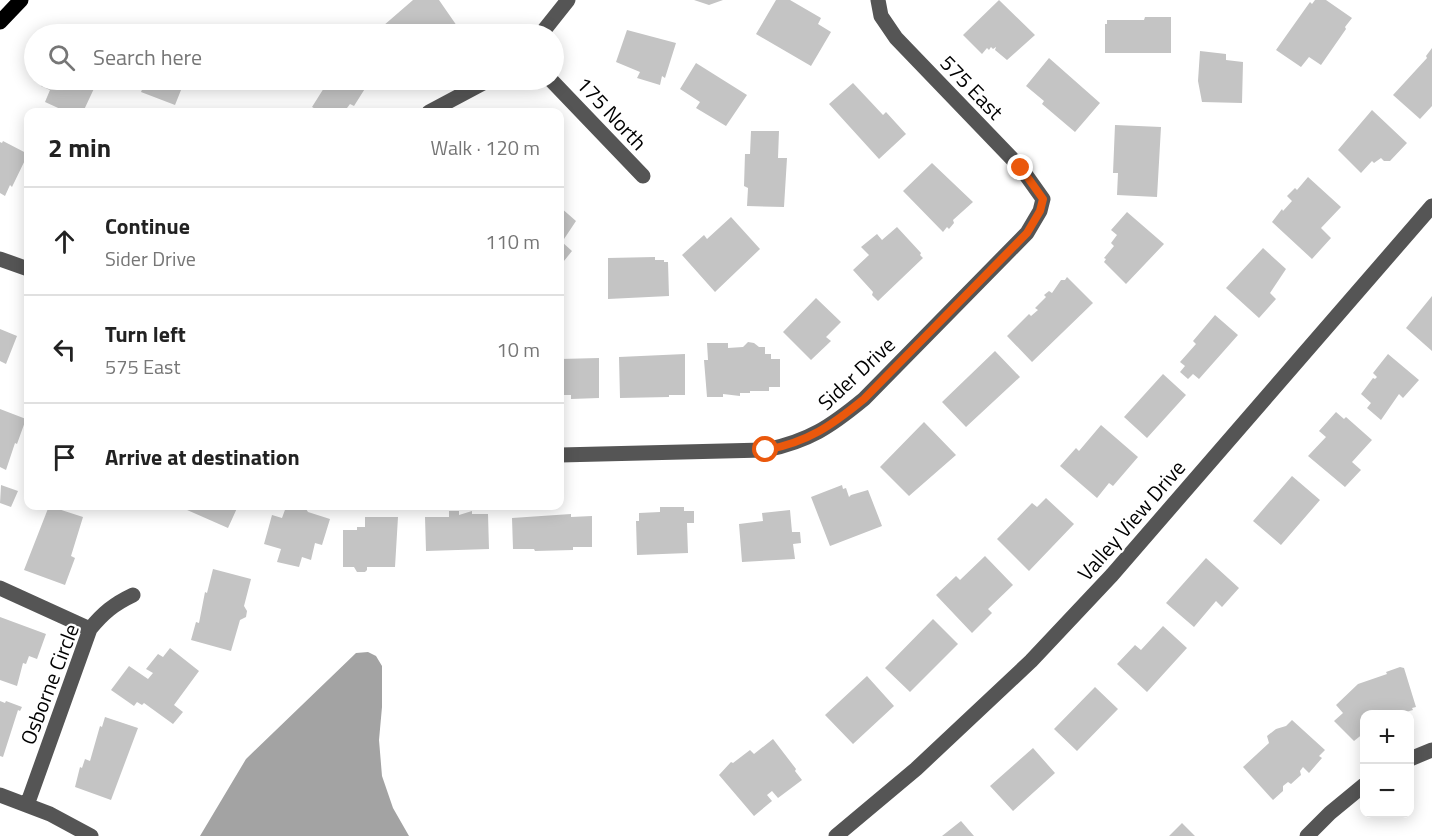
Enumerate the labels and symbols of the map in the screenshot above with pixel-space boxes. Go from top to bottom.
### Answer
street label: 575 East [933,47,1011,127]
street label: 175 North [569,69,655,157]
route end [1007,154,1033,180]
street label: Sider Drive [810,329,902,417]
route start [752,436,778,462]
street label: Valley View Drive [1069,453,1193,587]
street label: Osborne Circle [11,619,87,749]

